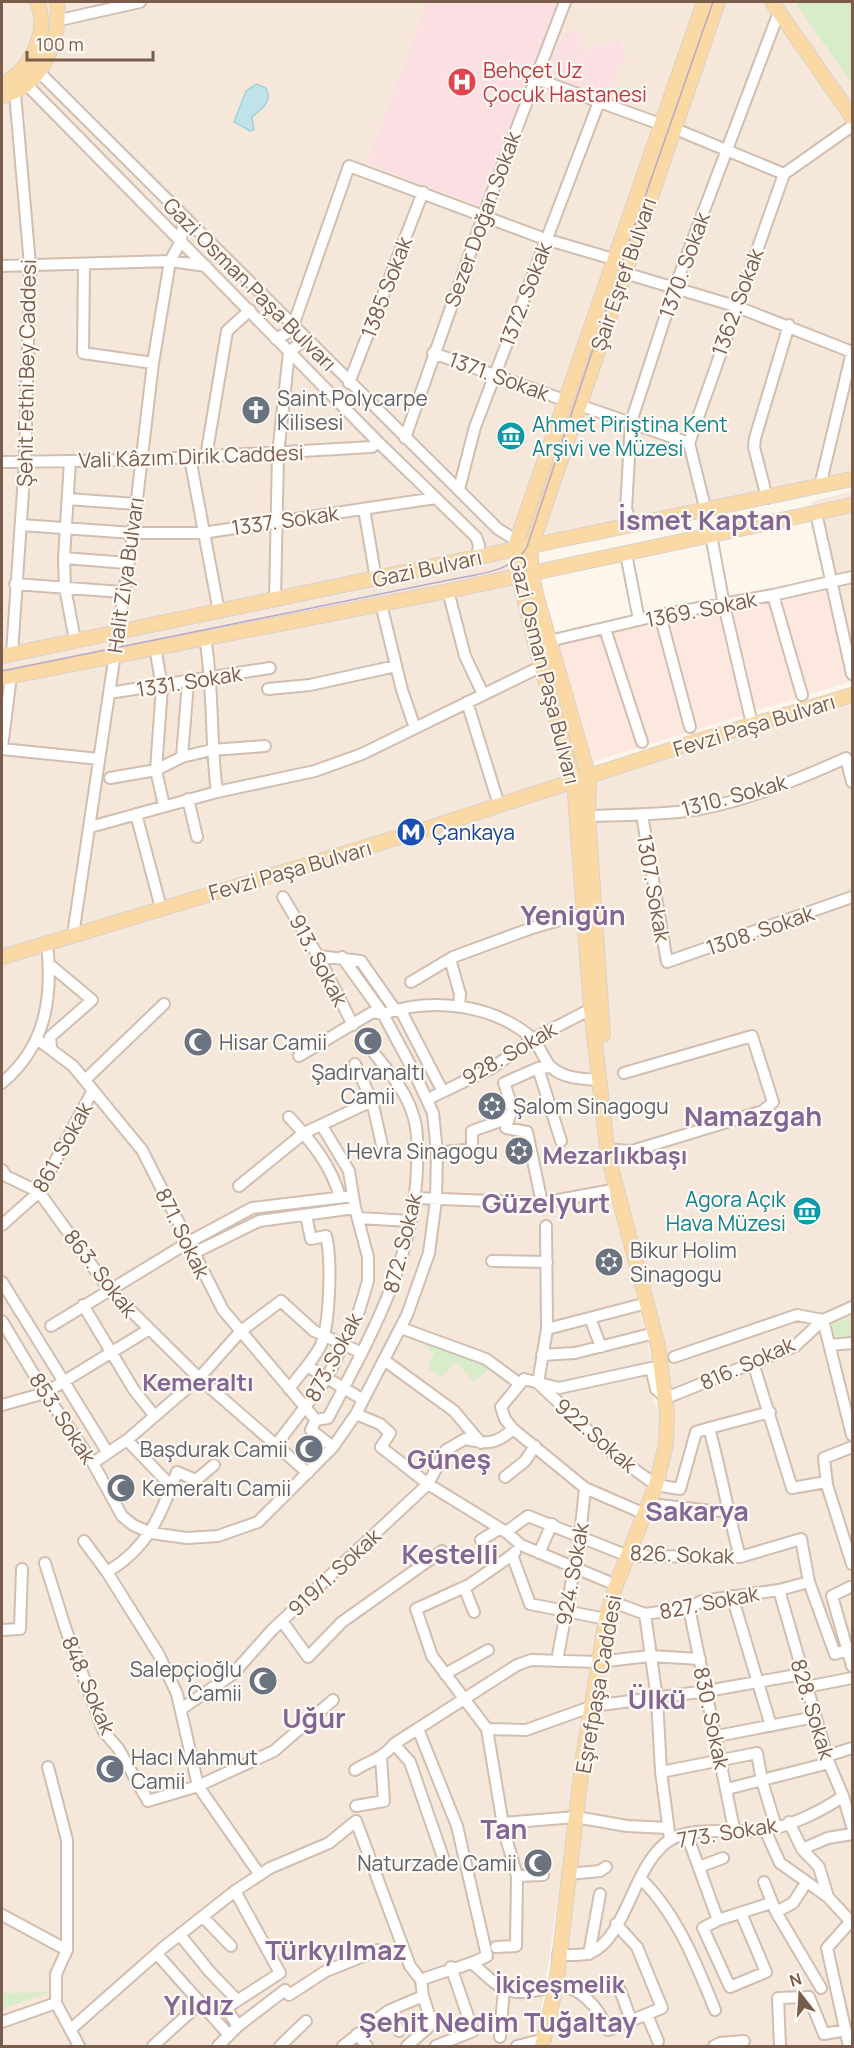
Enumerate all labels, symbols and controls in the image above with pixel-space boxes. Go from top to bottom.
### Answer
scale bar [27,24,153,62]
text: 100 m [36,32,84,56]
place label: Behçet Uz Çocuk Hastanesi [483,56,647,108]
hospital icon: Behçet Uz Çocuk Hastanesi [446,66,478,98]
street label: Sezer Doğan Sokak [437,127,527,311]
street label: Gazi Osman Paşa Bulvarı [157,191,343,377]
street label: Şair Eşref Bulvarı [584,194,662,354]
street label: 1370. Sokak [652,208,716,322]
street label: 1385 Sokak [354,232,418,342]
street label: 1372. Sokak [492,237,558,350]
street label: 1362. Sokak [705,244,770,360]
street label: Şehit Fethi Bey Caddesi [10,259,42,487]
street label: 1371. Sokak [445,345,554,407]
place label: Saint Polycarpe Kilisesi [277,384,428,436]
church icon: Saint Polycarpe Kilisesi [240,394,272,426]
place label: Ahmet Piriştina Kent Arşivi ve Müzesi [532,410,728,462]
museum icon: Ahmet Piriştina Kent Arşivi ve Müzesi [495,420,527,452]
street label: Vali Kâzım Dirik Caddesi [78,438,304,474]
street label: Halit Ziya Bulvarı [100,495,150,655]
street label: 1337. Sokak [230,499,341,541]
district label: İsmet Kaptan [618,501,792,538]
street label: Gazi Bulvarı [370,543,484,593]
street label: Gazi Osman Paşa Bulvarı [503,553,587,787]
street label: 1369. Sokak [643,584,760,633]
street label: 1331. Sokak [134,659,244,703]
street label: Fevzi Paşa Bulvarı [669,687,839,763]
street label: 1310. Sokak [678,767,790,823]
metro station icon: Çankaya [395,816,427,848]
place label: Çankaya [432,818,515,846]
street label: 1307. Sokak [631,832,677,945]
street label: Fevzi Paşa Bulvarı [205,833,375,907]
district label: Yenigün [520,896,626,933]
street label: 1308. Sokak [702,898,818,962]
street label: 913. Sokak [283,909,355,1011]
street label: 928. Sokak [457,1014,562,1091]
mosque icon: Şadırvanaltı Camii [352,1025,384,1057]
mosque icon: Hisar Camii [182,1026,214,1058]
place label: Hisar Camii [219,1028,327,1056]
place label: Şadırvanaltı Camii [311,1058,425,1110]
synagogue icon: Şalom Sinagogu [476,1090,508,1122]
place label: Şalom Sinagogu [513,1092,669,1120]
street label: 861. Sokak [26,1096,99,1197]
district label: Namazgah [684,1097,822,1134]
synagogue icon: Hevra Sinagogu [503,1135,535,1167]
place label: Hevra Sinagogu [346,1137,498,1165]
district label: Mezarlıkbaşı [542,1138,688,1171]
street label: 871. Sokak [149,1183,217,1283]
district label: Güzelyurt [482,1184,610,1221]
place label: Agora Açık Hava Müzesi [666,1185,787,1237]
street label: 872. Sokak [376,1190,428,1296]
museum icon: Agora Açık Hava Müzesi [791,1195,823,1227]
street label: 863. Sokak [58,1223,144,1323]
place label: Bikur Holim Sinagogu [630,1236,737,1288]
synagogue icon: Bikur Holim Sinagogu [593,1246,625,1278]
street label: 873.Sokak [298,1307,369,1407]
street label: 816. Sokak [695,1329,799,1396]
district label: Kemeraltı [142,1365,254,1398]
street label: 853. Sokak [23,1367,103,1469]
street label: 922.Sokak [549,1392,643,1479]
mosque icon: Başdurak Camii [293,1433,325,1465]
place label: Başdurak Camii [140,1435,288,1463]
district label: Güneş [407,1440,491,1477]
mosque icon: Kemeraltı Camii [105,1472,137,1504]
place label: Kemeraltı Camii [142,1474,291,1502]
district label: Sakarya [645,1492,749,1529]
street label: 924. Sokak [549,1520,595,1628]
street label: 919/1. Sokak [282,1521,387,1622]
district label: Kestelli [401,1535,499,1572]
street label: 826. Sokak [629,1538,735,1570]
street label: 827. Sokak [657,1579,762,1625]
street label: Eşrefpaşa Caddesi [569,1593,627,1775]
street label: 848. Sokak [56,1632,122,1739]
place label: Salepçioğlu Camii [130,1655,242,1707]
street label: 828. Sokak [784,1655,842,1763]
street label: 830. Sokak [687,1664,737,1772]
mosque icon: Salepçioğlu Camii [247,1665,279,1697]
district label: Ülkü [628,1680,686,1717]
district label: Uğur [282,1699,346,1736]
place label: Hacı Mahmut Camii [131,1743,258,1795]
mosque icon: Hacı Mahmut Camii [94,1753,126,1785]
district label: Tan [481,1810,527,1847]
street label: 773. Sokak [675,1810,779,1854]
mosque icon: Naturzade Camii [522,1847,554,1879]
place label: Naturzade Camii [357,1849,517,1877]
district label: Türkyılmaz [265,1931,407,1968]
north arrow [770,1964,830,2024]
district label: İkiçeşmelik [495,1967,626,2000]
text: N [787,1967,804,1992]
district label: Yıldız [164,1986,234,2023]
district label: Şehit Nedim Tuğaltay [359,2003,637,2040]

